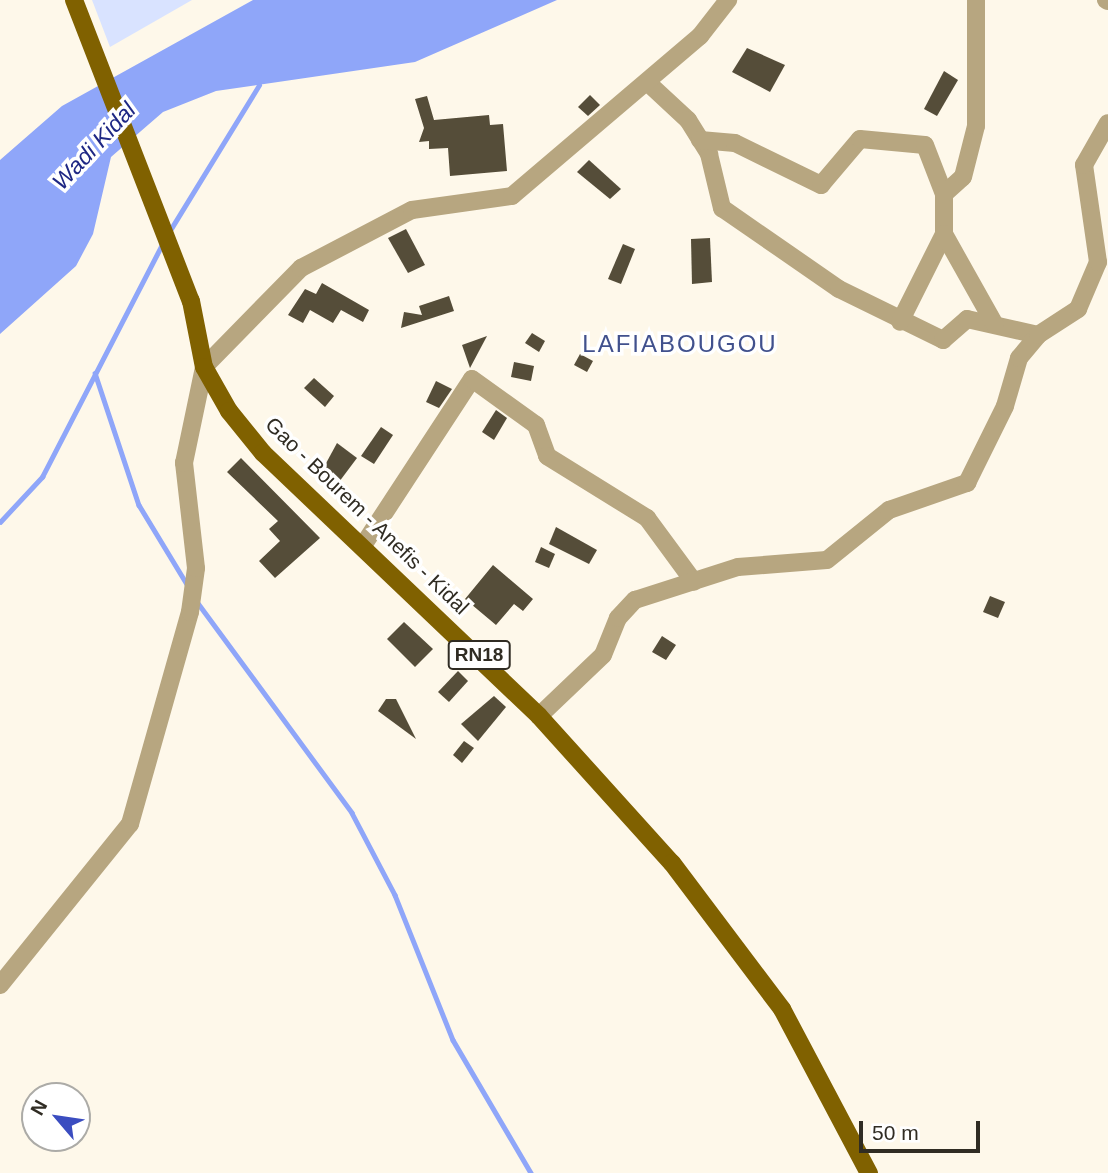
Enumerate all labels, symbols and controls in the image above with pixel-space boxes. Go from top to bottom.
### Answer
water label: Wadi Kidal [47,97,141,195]
district label: LAFIABOUGOU [584,330,776,358]
street label: Gao - Bourem - Anefis - Kidal [260,412,474,620]
road number: RN18 [448,640,510,670]
north arrow [21,1082,91,1152]
text: N [26,1096,51,1119]
scale bar [863,1106,984,1150]
text: 50 m [872,1121,919,1144]

